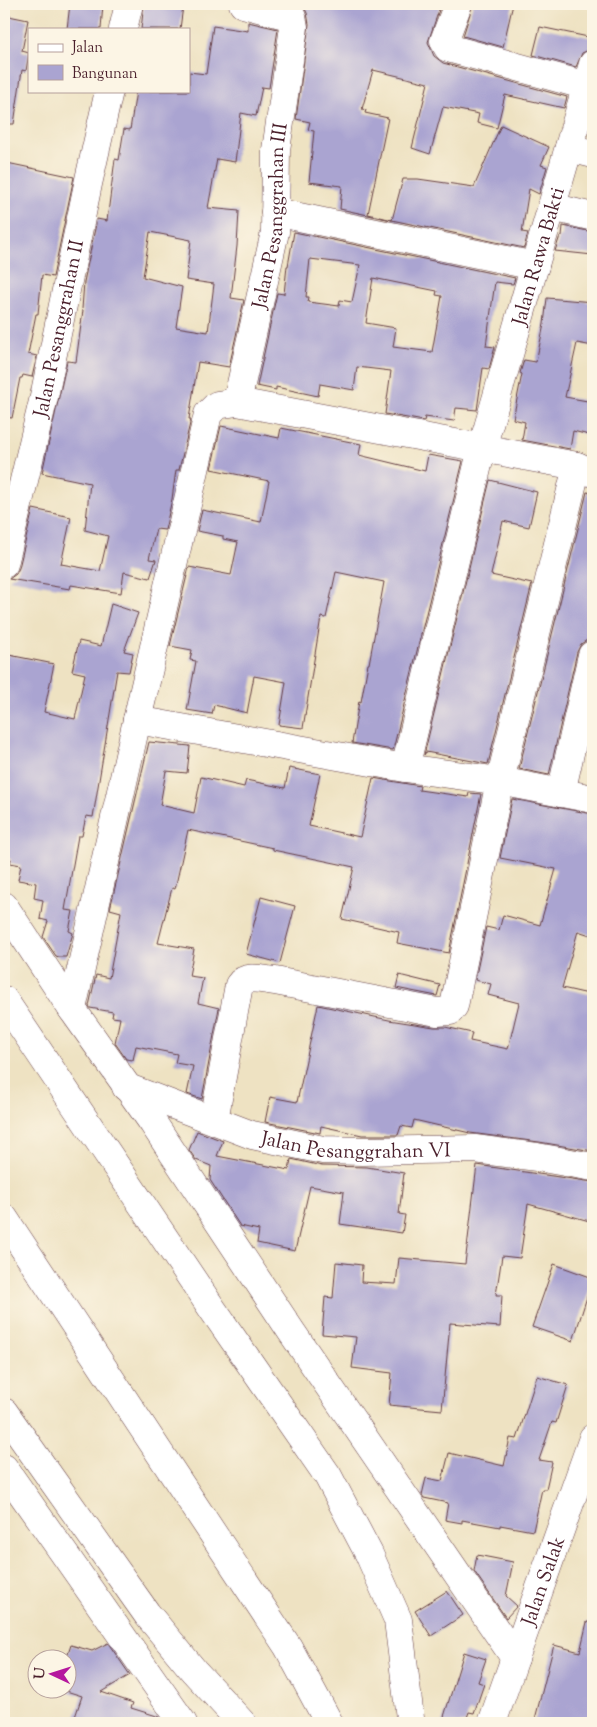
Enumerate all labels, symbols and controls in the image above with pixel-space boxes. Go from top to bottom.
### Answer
legend [28,28,190,92]
text: Jalan [71,38,103,59]
text: Bangunan [72,64,138,85]
street label: Jalan Pesanggrahan III [246,121,297,313]
street label: Jalan Rawa Bakti [506,184,574,330]
street label: Jalan Pesanggrahan II [27,237,93,422]
street label: Jalan Pesanggrahan VI [257,1125,452,1168]
street label: Jalan Salak [515,1533,574,1631]
north arrow [28,1650,78,1700]
text: U [31,1666,51,1680]

